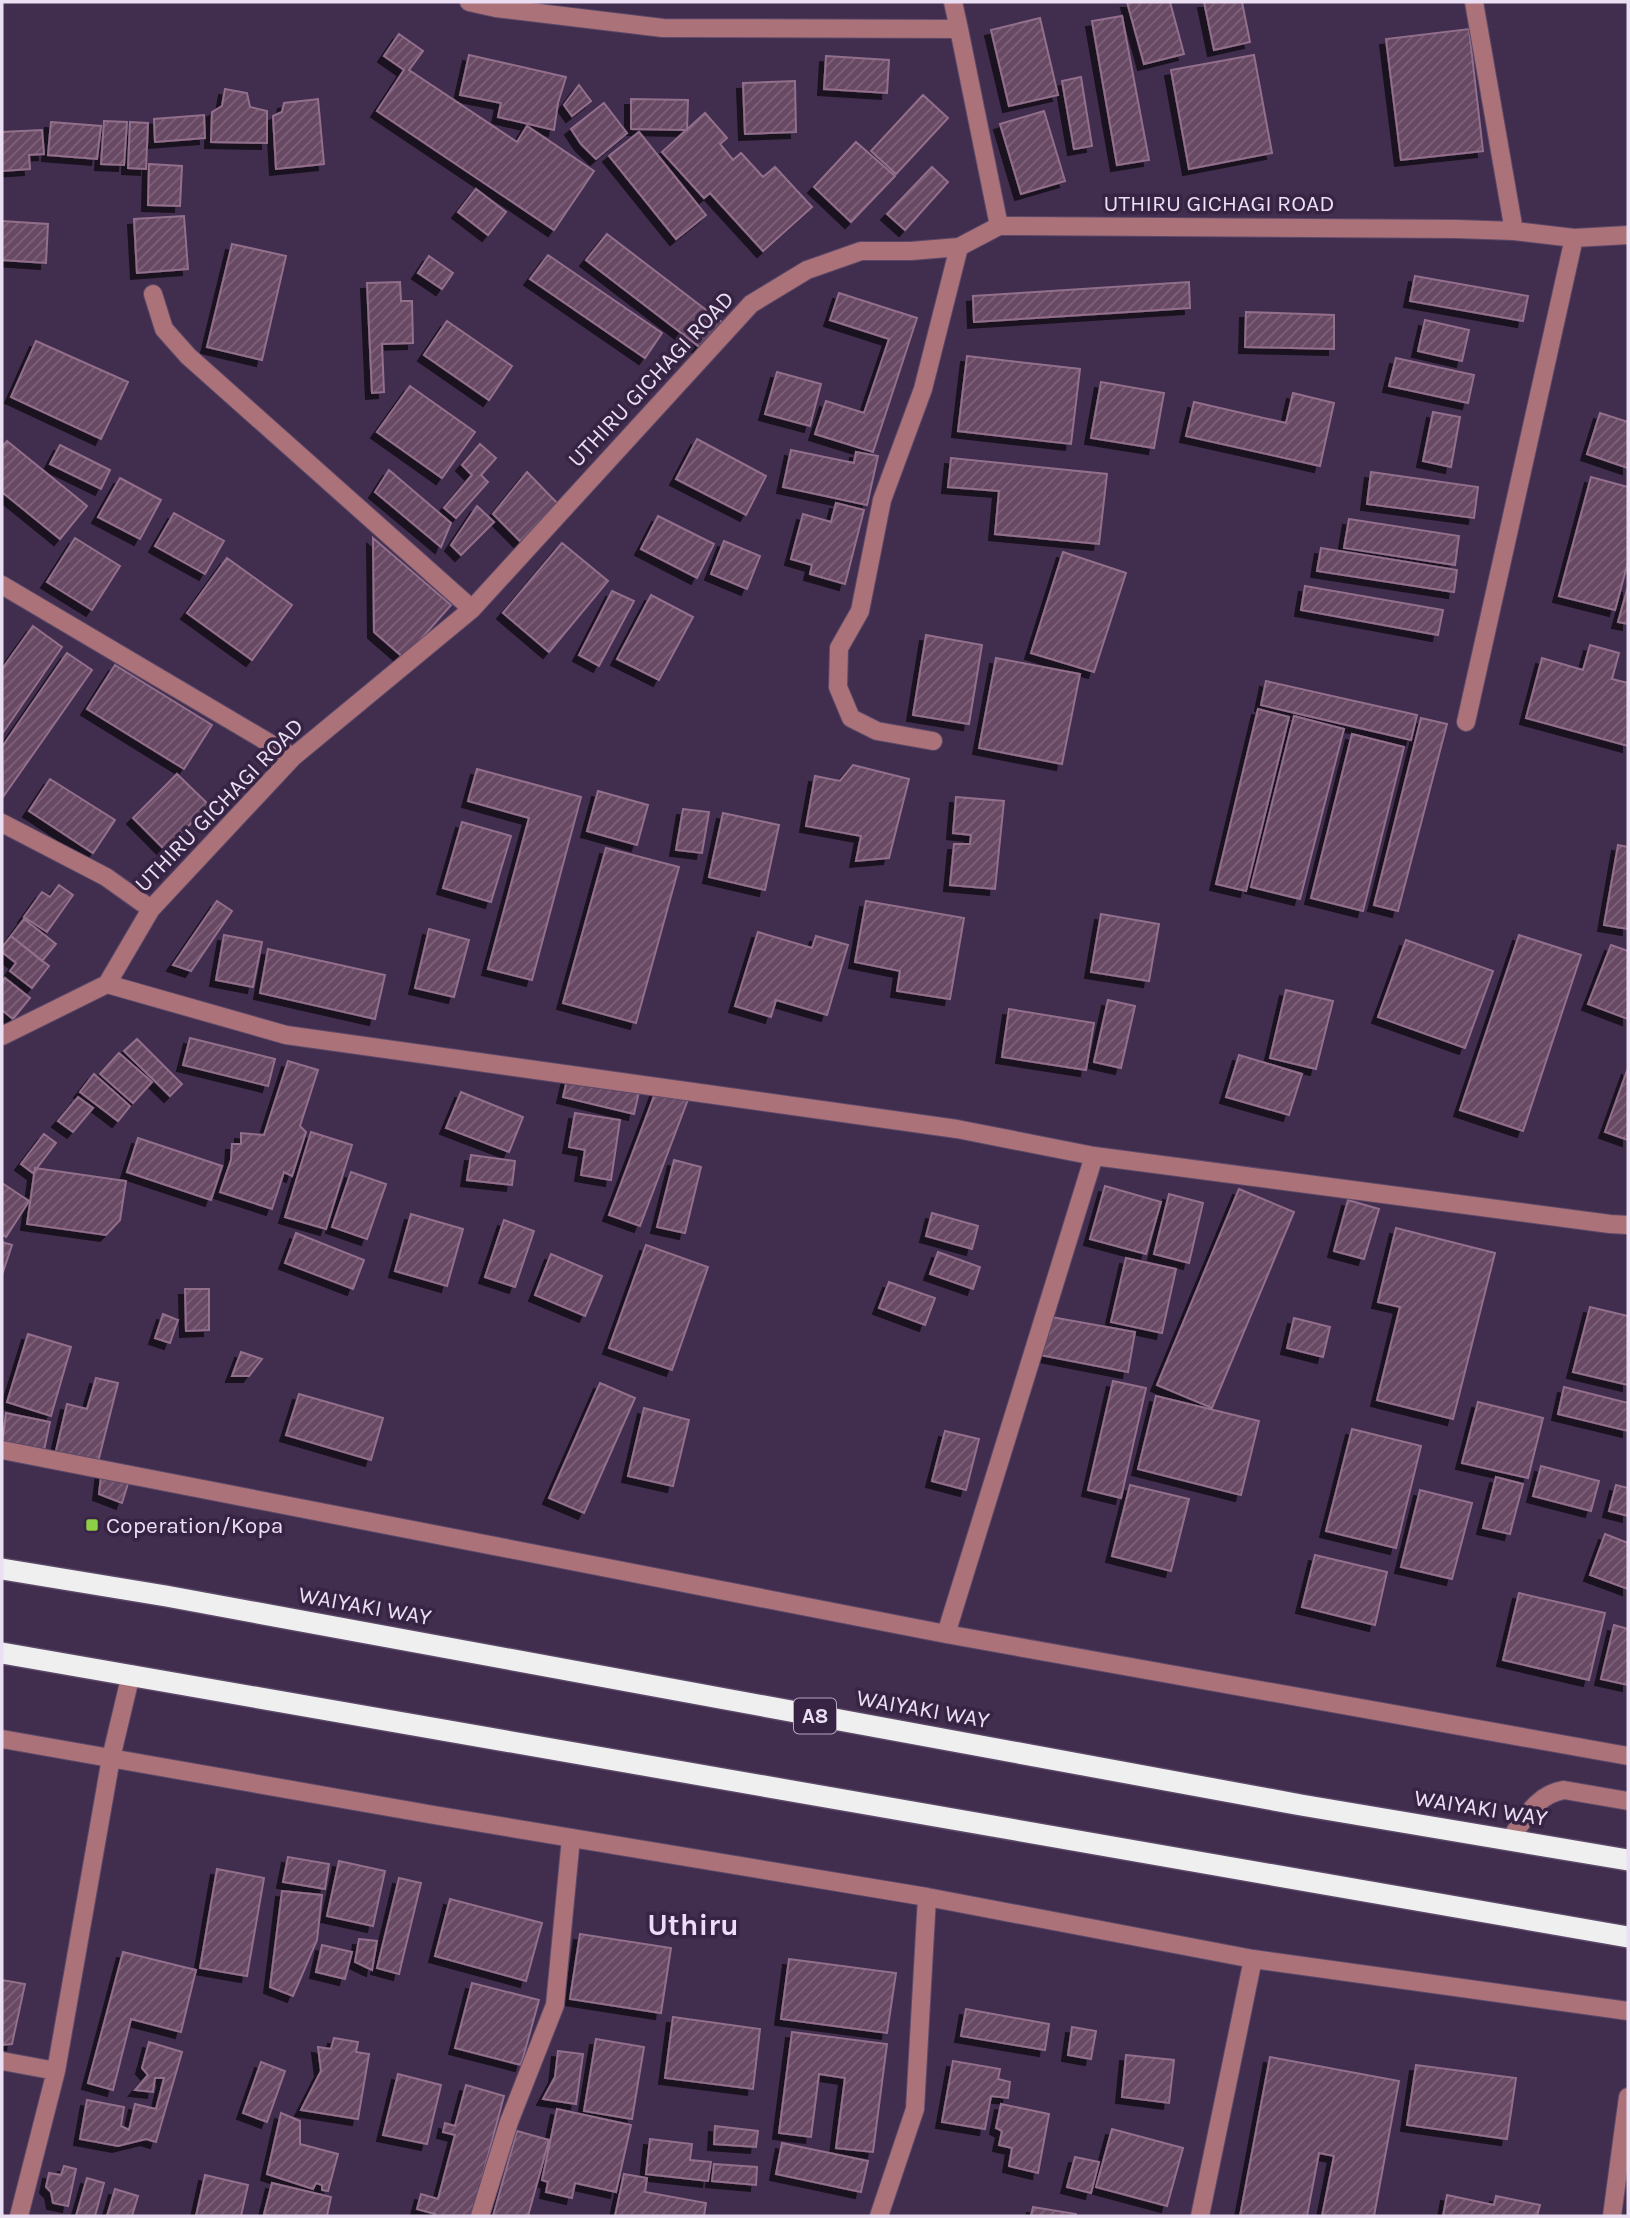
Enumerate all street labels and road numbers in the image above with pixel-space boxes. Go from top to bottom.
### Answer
street label: UTHIRU GICHAGI ROAD [1104,190,1334,217]
street label: UTHIRU GICHAGI ROAD [562,285,740,473]
street label: UTHIRU GICHAGI ROAD [129,713,309,897]
street label: WAIYAKI WAY [296,1581,434,1631]
street label: WAIYAKI WAY [854,1684,992,1734]
road number: A8 [794,1698,836,1734]
street label: WAIYAKI WAY [1412,1784,1550,1832]

